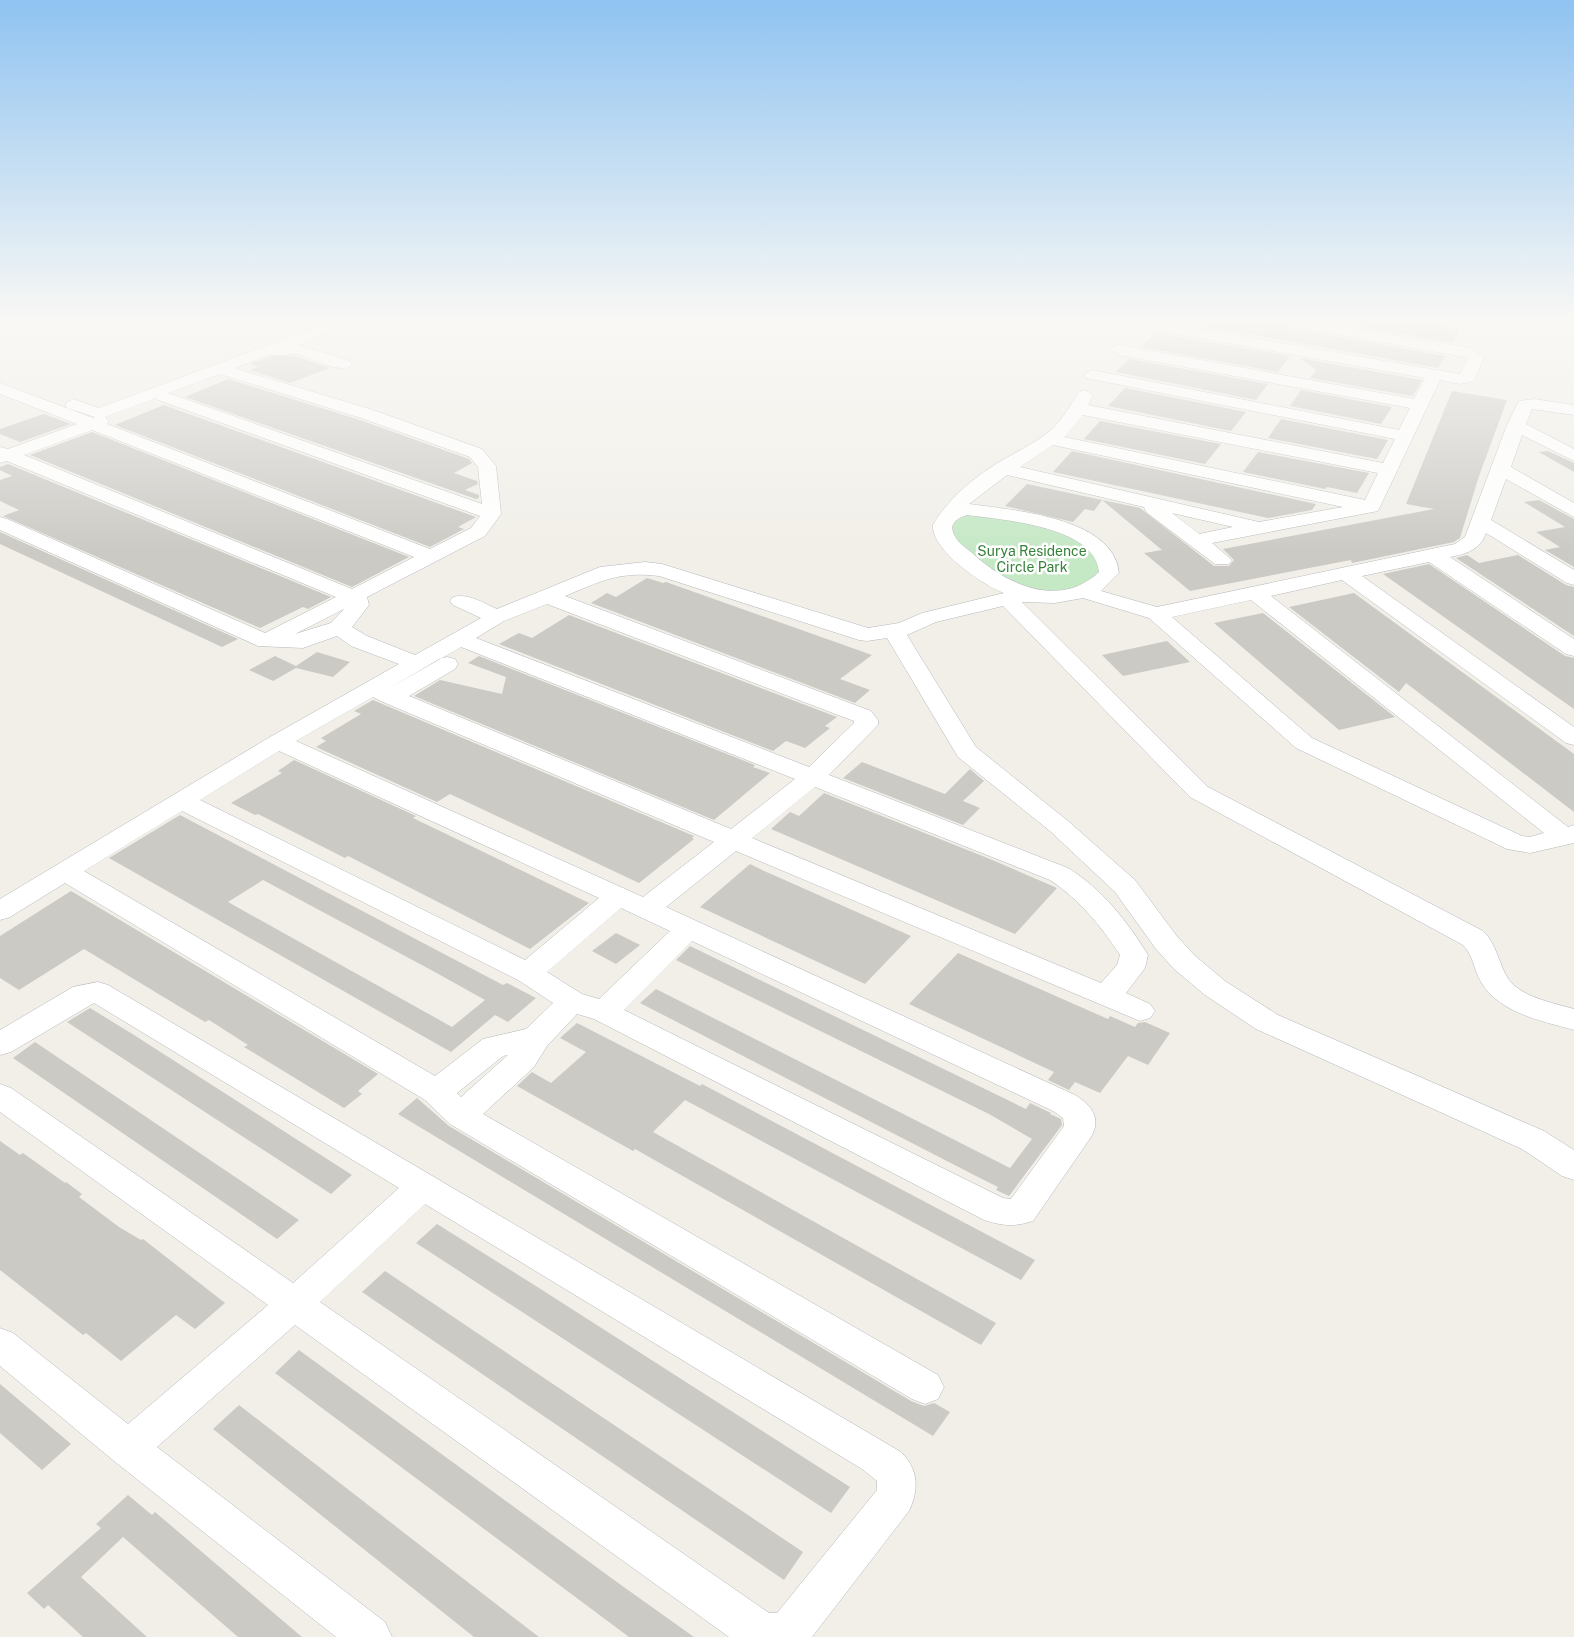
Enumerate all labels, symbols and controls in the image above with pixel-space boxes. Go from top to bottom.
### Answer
park label: Surya Residence Circle Park [977,543,1087,575]

